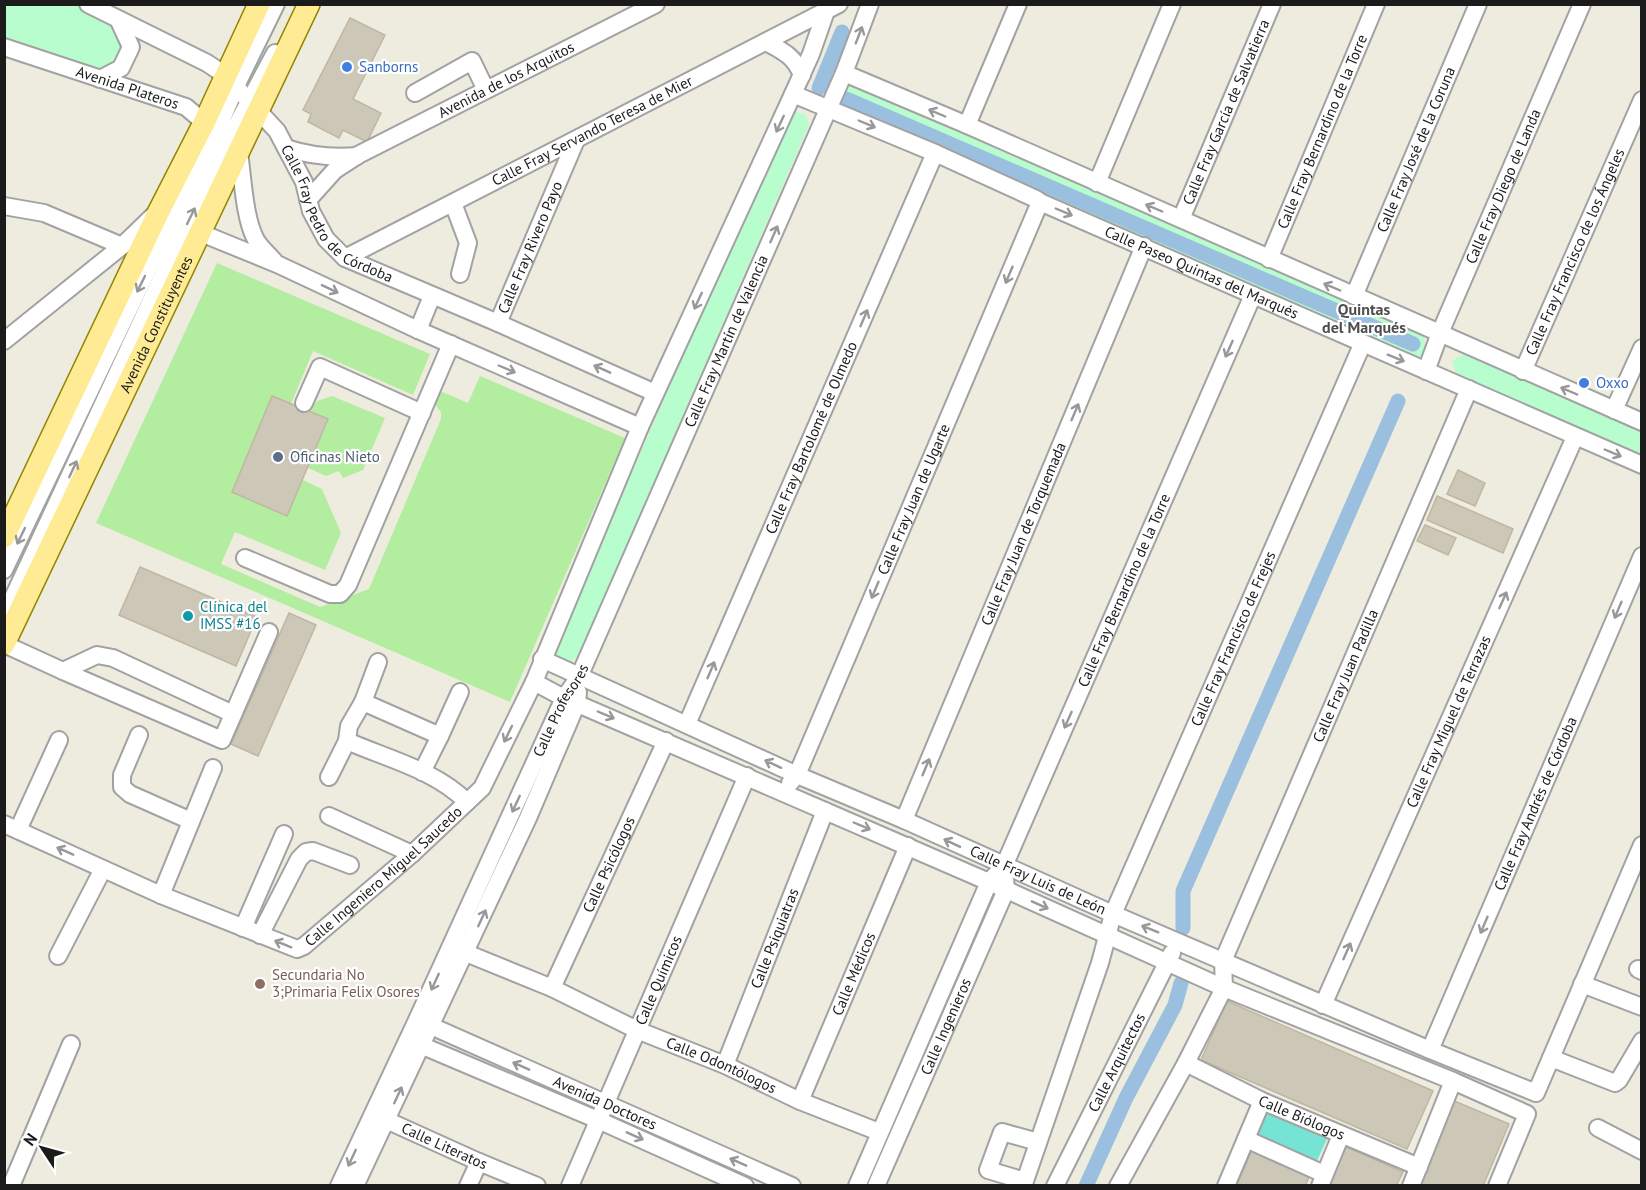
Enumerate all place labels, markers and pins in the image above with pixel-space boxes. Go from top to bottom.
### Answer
place label: Sanborns [359,57,418,76]
marker: Sanborns [340,60,354,74]
place label: Oxxo [1596,373,1629,392]
marker: Oxxo [1577,376,1591,390]
place label: Oficinas Nieto [290,447,380,466]
marker: Oficinas Nieto [271,450,285,464]
place label: Clínica del IMSS #16 [200,597,268,633]
marker: Clínica del IMSS #16 [181,609,195,623]
place label: Secundaria No 3;Primaria Felix Osores [272,965,420,1001]
marker: Secundaria No 3;Primaria Felix Osores [253,977,267,991]

